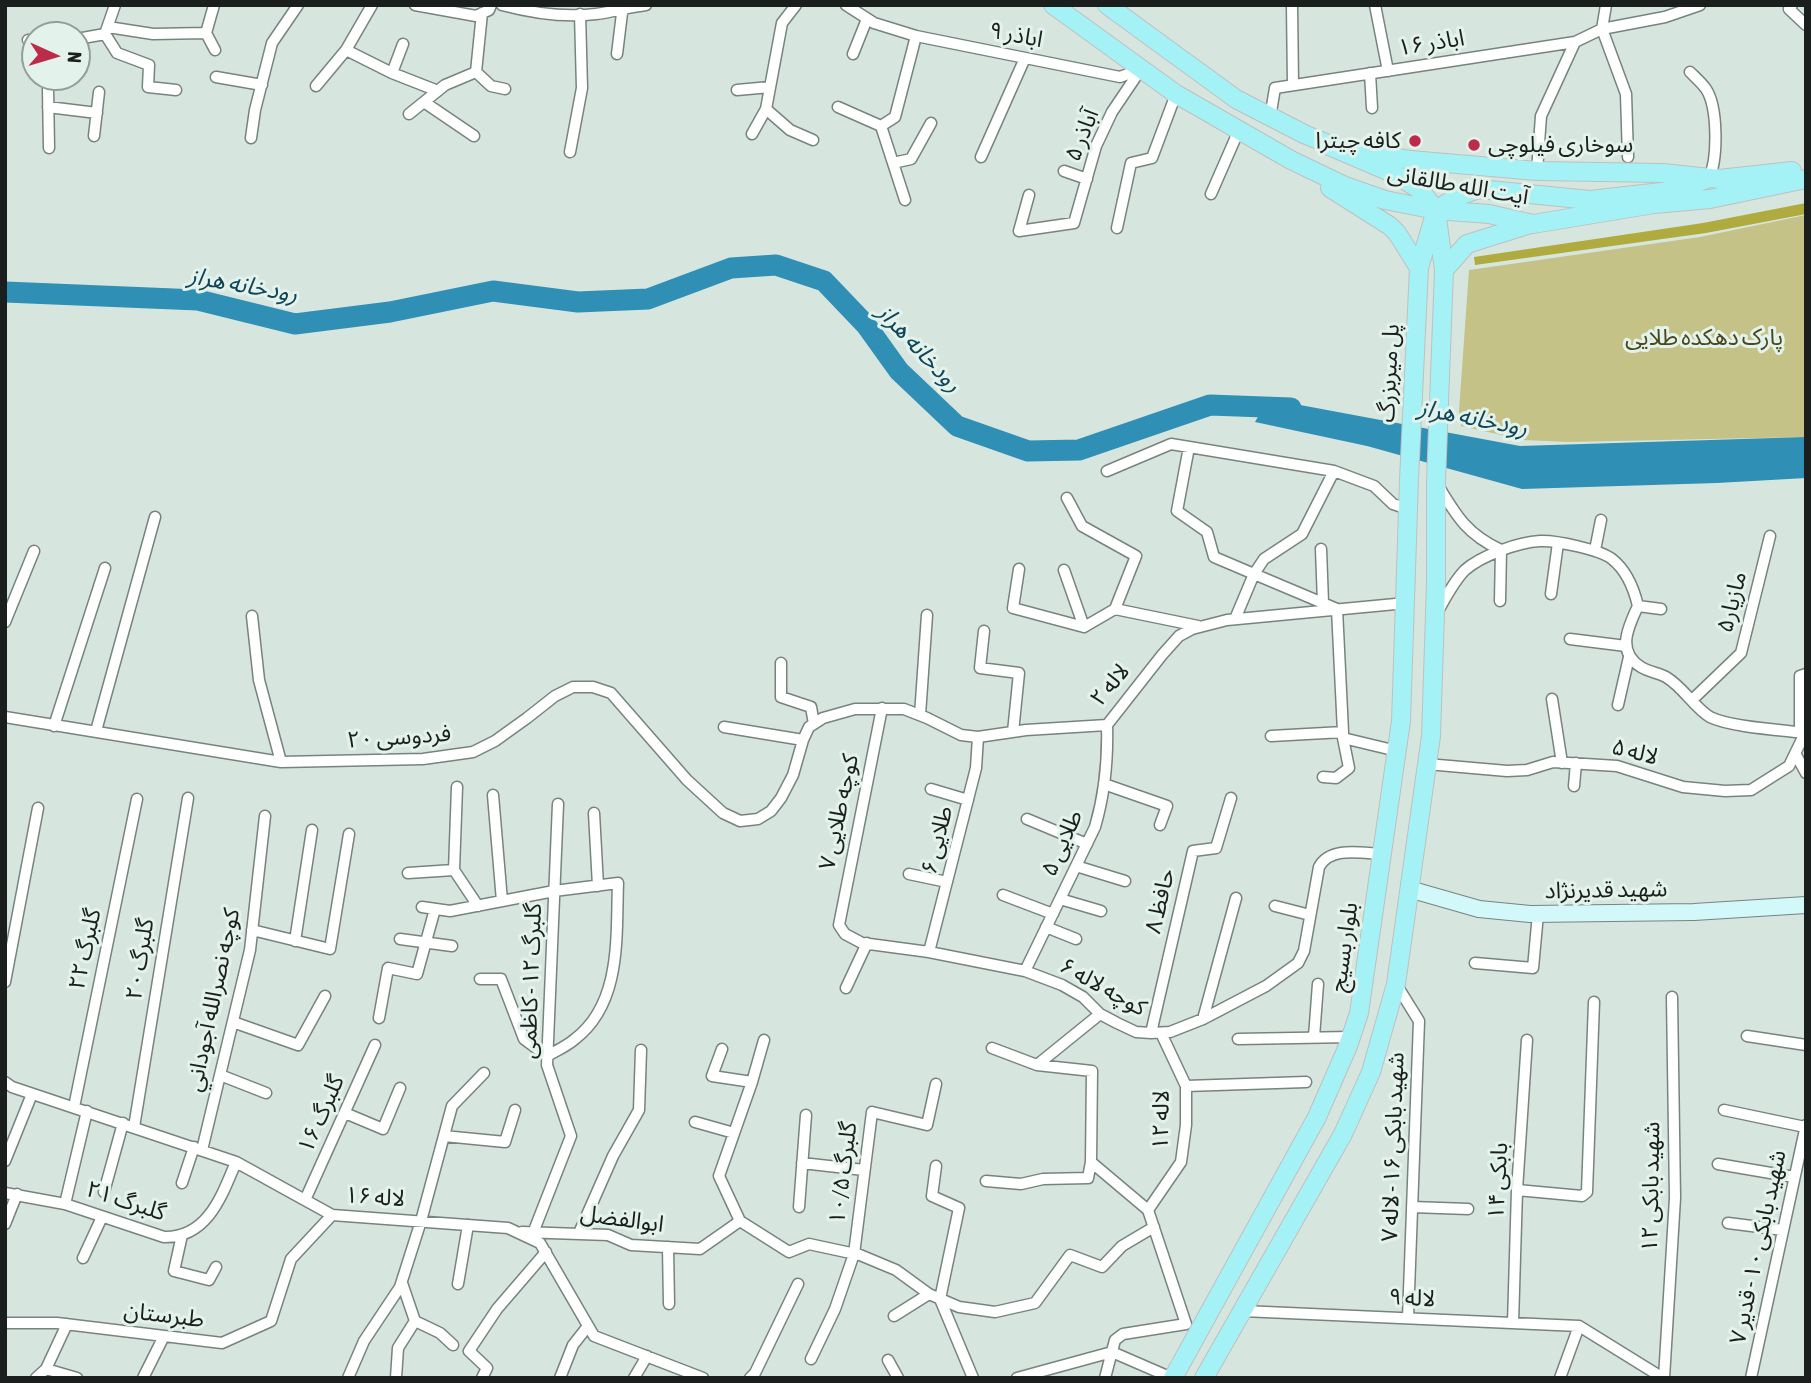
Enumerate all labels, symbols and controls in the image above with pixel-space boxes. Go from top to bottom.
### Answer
street label: اباذر ۹ [987,16,1045,54]
north arrow [21,21,91,91]
street label: اباذر ۱۶ [1396,24,1466,62]
text: N [64,51,86,64]
street label: آباذر ۵ [1059,105,1105,165]
place label: کافه چیترا [1316,127,1401,155]
place label: سوخاری فیلوچی [1488,131,1633,159]
marker: کافه چیترا [1407,133,1423,149]
marker: سوخاری فیلوچی [1466,137,1482,153]
street label: آیت الله طالقانی [1385,159,1531,211]
water label: رودخانه هراز [186,261,300,309]
water label: رودخانه هراز [871,298,967,398]
street label: پل میربزرگ [1373,323,1405,423]
park label: پارک دهکده طلایی [1625,324,1783,352]
water label: رودخانه هراز [1416,393,1530,443]
street label: مازیار۵ [1711,569,1753,635]
street label: لاله ۲ [1084,658,1136,712]
street label: فردوسی ۲۰ [346,720,452,754]
street label: لاله ۵ [1609,733,1661,771]
street label: کوچه طلایی ۷ [813,752,865,872]
street label: طلایی ۶ [915,803,959,877]
street label: طلایی ۵ [1035,806,1089,880]
street label: حافظ ۸ [1139,866,1181,936]
street label: شهید قدیرنژاد [1544,875,1668,905]
street label: بلوار بسیج [1324,900,1364,994]
street label: گلبرگ ۱۲ - کاظمی [514,903,548,1059]
street label: گلبرگ ۲۲ [63,906,107,992]
street label: كوچه نصرالله آجوداني [180,906,246,1094]
street label: گلبرگ ۲۰ [120,916,160,1002]
street label: کوچه لاله ۶ [1055,952,1151,1022]
street label: شهید بابکی ۱۶ - لاله ۷ [1376,1052,1410,1242]
street label: گلبرگ ۱۶ [292,1071,350,1157]
street label: لاله ۱۲ [1147,1090,1175,1150]
street label: گلبرگ ۱۰/۵ [823,1120,863,1226]
street label: شهید بابکی ۱۲ [1636,1121,1666,1253]
street label: بابکی ۱۴ [1482,1142,1514,1220]
street label: شهید بابکی ۱۰ - قدیر ۷ [1724,1147,1792,1347]
street label: گلبرگ ۲۱ [83,1175,169,1227]
street label: لاله ۱۶ [344,1181,406,1213]
street label: ابوالفضل [579,1199,665,1239]
street label: لاله ۹ [1388,1283,1436,1313]
street label: طبرستان [122,1296,206,1334]

